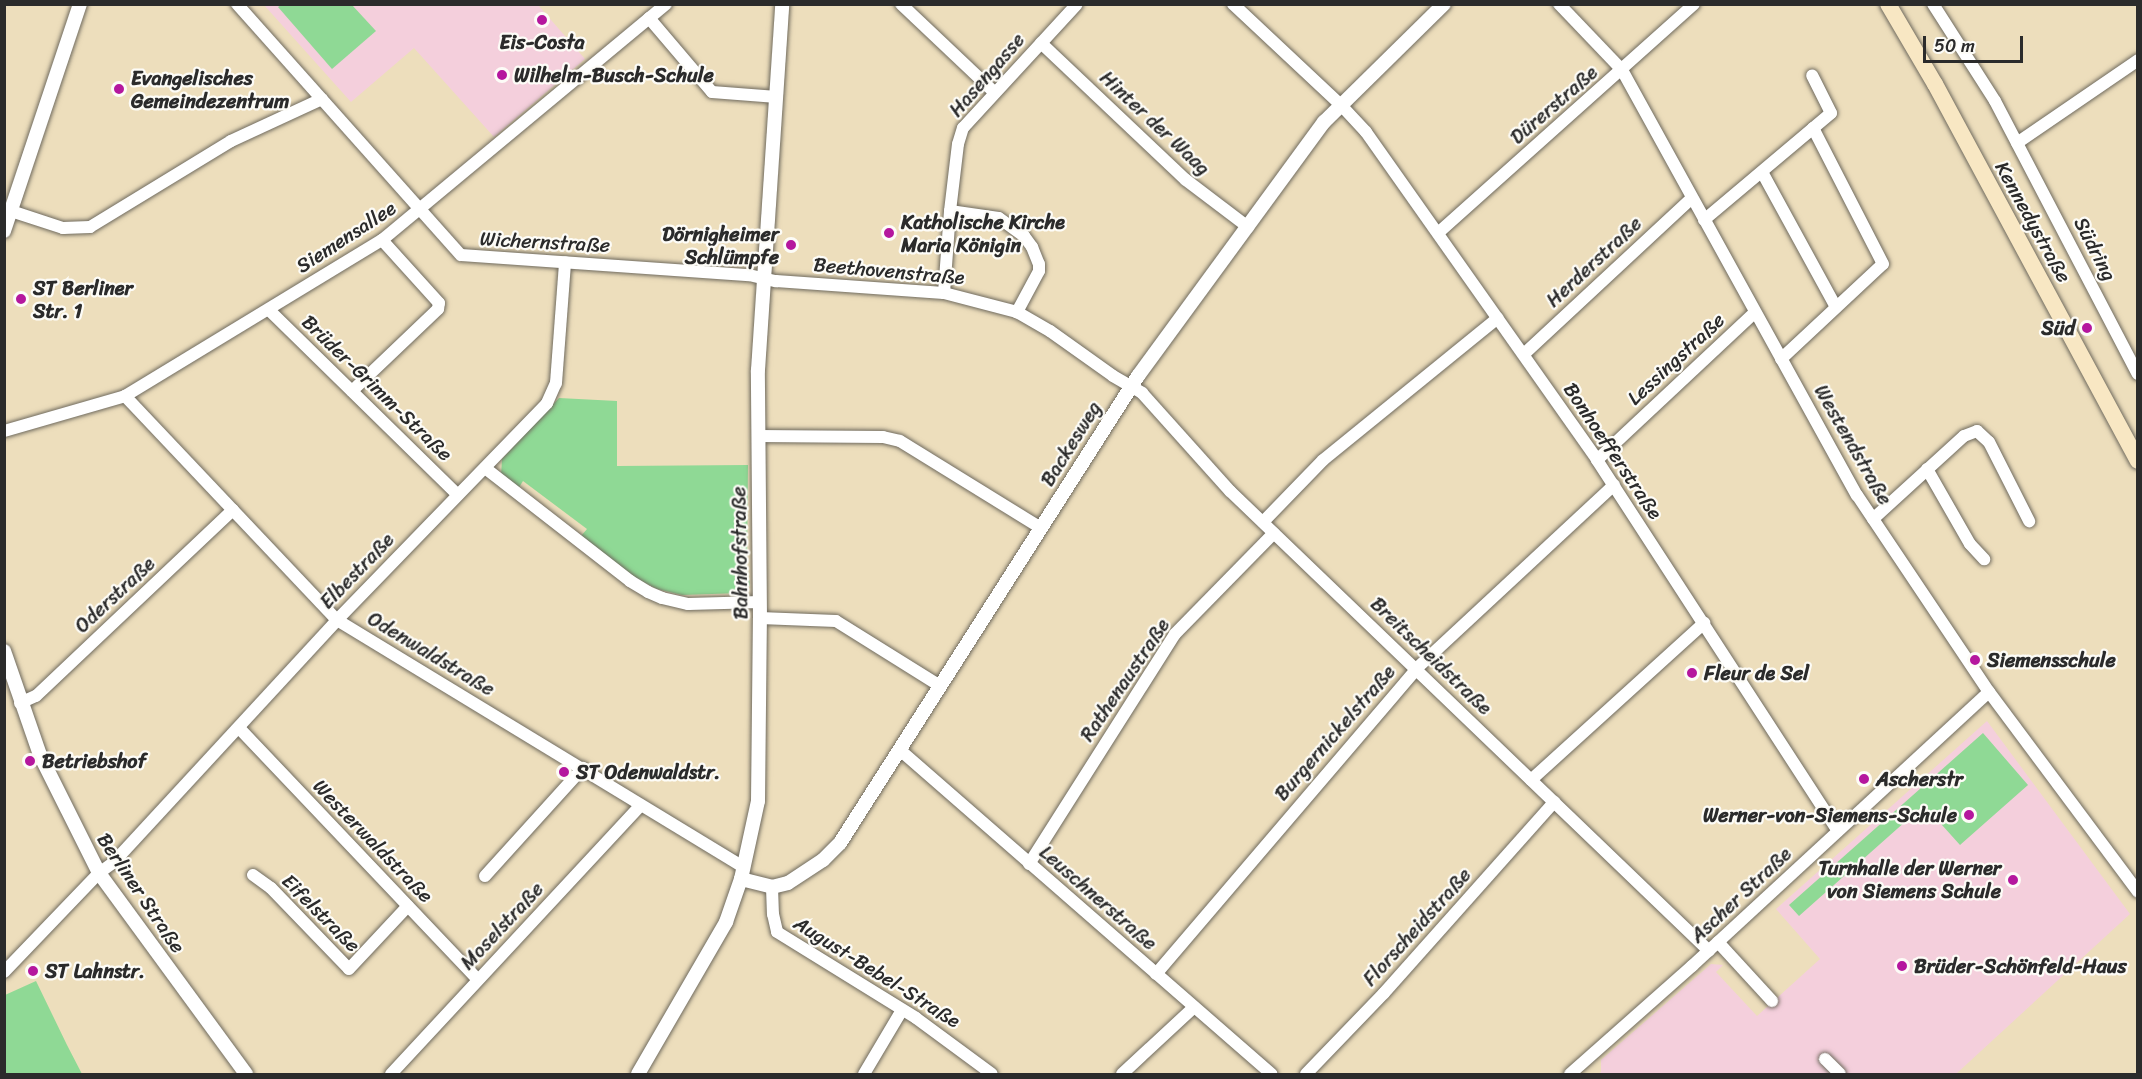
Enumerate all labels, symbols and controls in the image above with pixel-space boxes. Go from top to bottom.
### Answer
marker: Eis-Costa [535,13,549,27]
scale bar [1926,24,2026,62]
street label: Hasengasse [944,28,1030,122]
place label: Eis-Costa [499,30,585,54]
text: 50 m [1934,30,1975,62]
street label: Dürerstraße [1505,61,1603,149]
place label: Wilhelm-Busch-Schule [514,63,714,87]
place label: Evangelisches Gemeindezentrum [131,66,289,113]
street label: Hinter der Waag [1095,66,1215,180]
marker: Wilhelm-Busch-Schule [495,68,509,82]
marker: Evangelisches Gemeindezentrum [112,82,126,96]
street label: Kennedystraße [1990,157,2076,287]
street label: Siemensallee [292,196,400,278]
place label: Katholische Kirche Maria Königin [901,210,1066,257]
street label: Herderstraße [1541,212,1647,312]
street label: Südring [2069,213,2121,285]
place label: Dörnigheimer Schlümpfe [662,222,779,269]
marker: Katholische Kirche Maria Königin [882,226,896,240]
street label: Wichernstraße [479,227,611,257]
marker: Dörnigheimer Schlümpfe [784,238,798,252]
street label: Beethovenstraße [812,252,966,290]
place label: ST Berliner Str. 1 [33,276,132,323]
marker: ST Berliner Str. 1 [14,292,28,306]
street label: Lessingstraße [1622,308,1730,410]
street label: Brüder-Grimm-Straße [297,310,457,466]
place label: Süd [2041,316,2075,340]
marker: Süd [2080,321,2094,335]
street label: Bonhoefferstraße [1558,378,1668,524]
street label: Westendstraße [1809,381,1897,509]
street label: Backesweg [1036,397,1106,491]
street label: Bahnhofstraße [727,486,753,620]
street label: Elbestraße [315,528,399,614]
street label: Oderstraße [70,552,160,638]
street label: Breitscheidstraße [1365,592,1497,720]
street label: Odenwaldstraße [363,607,499,701]
street label: Rathenaustraße [1075,614,1175,746]
place label: Siemensschule [1987,648,2116,672]
marker: Siemensschule [1968,653,1982,667]
street label: Burgernickelstraße [1270,660,1400,806]
place label: Fleur de Sel [1704,661,1810,685]
marker: Fleur de Sel [1685,666,1699,680]
place label: Betriebshof [42,749,146,773]
marker: Betriebshof [23,754,37,768]
place label: ST Odenwaldstr. [576,760,720,784]
marker: ST Odenwaldstr. [557,765,571,779]
place label: Ascherstr [1876,767,1963,791]
marker: Ascherstr [1857,772,1871,786]
street label: Westerwaldstraße [308,774,438,908]
place label: Werner-von-Siemens-Schule [1703,803,1957,827]
marker: Werner-von-Siemens-Schule [1962,808,1976,822]
street label: Berliner Straße [92,828,190,958]
street label: Leuschnerstraße [1034,840,1162,956]
street label: Ascher Straße [1685,842,1797,948]
place label: Turnhalle der Werner von Siemens Schule [1818,856,2001,903]
street label: Florscheidstraße [1358,863,1476,991]
street label: Eifelstraße [277,869,365,957]
marker: Turnhalle der Werner von Siemens Schule [2006,873,2020,887]
street label: Moselstraße [455,877,549,975]
street label: August-Bebel-Straße [789,911,965,1033]
place label: Brüder-Schönfeld-Haus [1914,954,2127,978]
place label: ST Lahnstr. [45,959,145,983]
marker: Brüder-Schönfeld-Haus [1895,959,1909,973]
marker: ST Lahnstr. [26,964,40,978]

